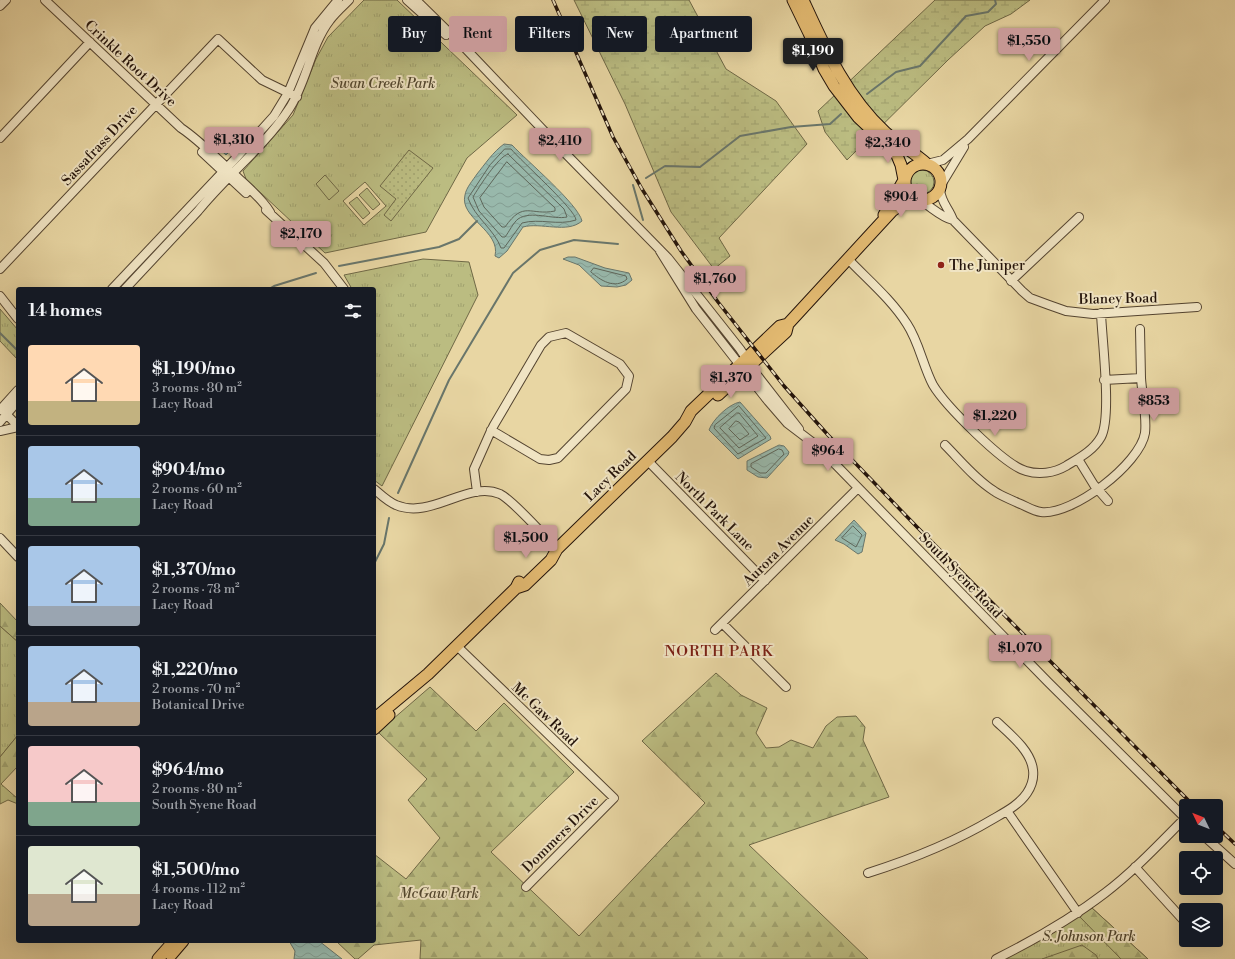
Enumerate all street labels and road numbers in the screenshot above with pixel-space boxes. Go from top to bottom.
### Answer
street label: Crinkle Root Drive [81,17,180,111]
street label: Sassafrass Drive [58,102,142,190]
street label: Blaney Road [1078,289,1158,309]
street label: Lacy Road [581,447,641,506]
street label: North Park Lane [671,468,758,555]
street label: Aurora Avenue [739,511,818,591]
street label: South Syene Road [915,529,1006,622]
street label: Mc Gaw Road [508,679,581,751]
street label: Dommers Drive [519,793,603,877]

